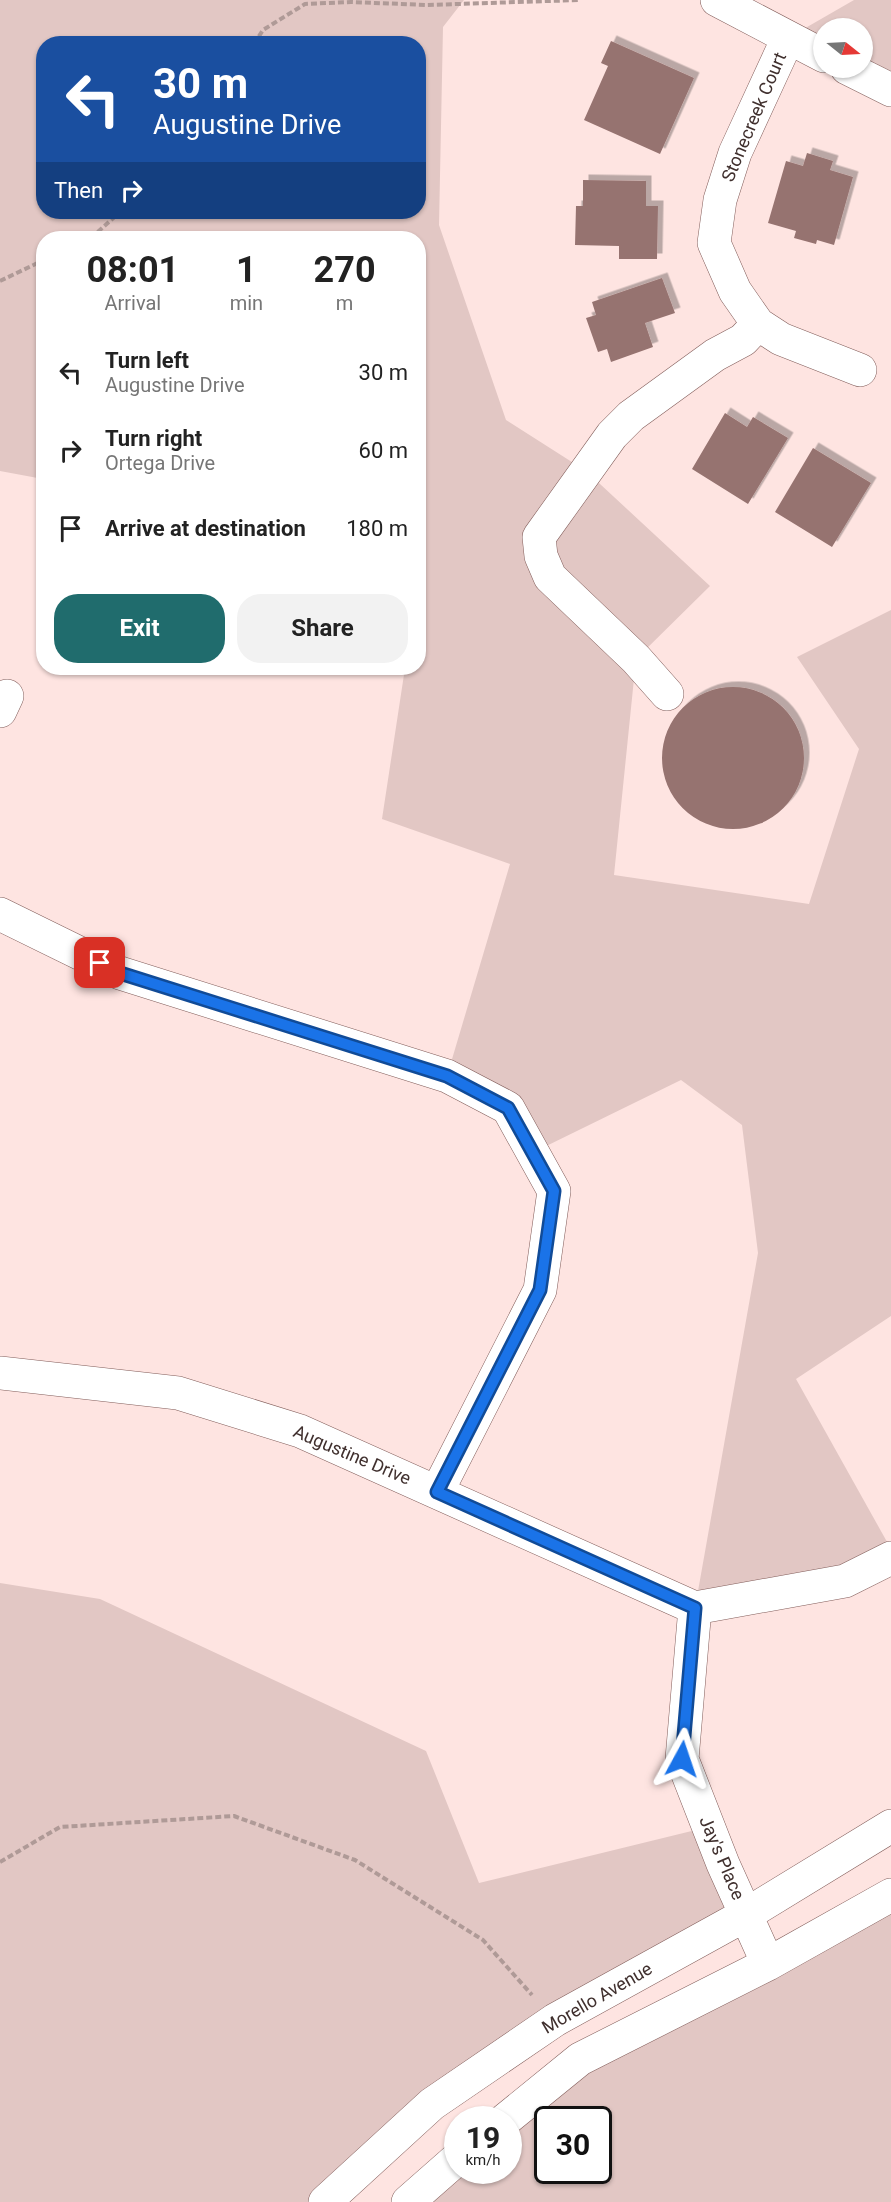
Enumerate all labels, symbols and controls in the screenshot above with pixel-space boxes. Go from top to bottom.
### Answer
north arrow [813,18,873,78]
map controls [813,18,873,78]
street label: Stonecreek Court [717,49,790,185]
text: 30 m [153,59,248,108]
icon: left [54,60,132,138]
text: Augustine Drive [153,109,341,141]
icon: right [115,174,148,207]
text: Then [54,178,103,203]
text: 08:01 [86,249,179,291]
text: 1 [236,249,257,291]
text: 270 [314,249,376,291]
text: Arrival [104,291,161,315]
text: min [230,291,263,315]
text: m [336,291,353,315]
text: Turn left [105,348,189,373]
icon: left [54,356,87,389]
text: 30 m [359,360,408,385]
text: Augustine Drive [105,373,245,397]
text: Turn right [105,426,202,451]
icon: right [54,434,87,467]
text: 60 m [359,438,408,463]
text: Ortega Drive [105,451,215,475]
icon: arrive [54,512,87,545]
text: Arrive at destination [105,516,306,541]
text: 180 m [346,516,408,541]
button: Exit [54,594,225,663]
button: Share [237,594,408,663]
pin [74,937,125,988]
icon: arrive [83,946,116,979]
street label: Augustine Drive [290,1420,414,1489]
position arrow [650,1727,714,1791]
street label: Jay's Place [695,1813,750,1903]
street label: Morello Avenue [538,1958,656,2038]
speed limit sign: 30 [534,2106,612,2184]
text: 19 [466,2120,500,2155]
text: km/h [465,2151,501,2169]

